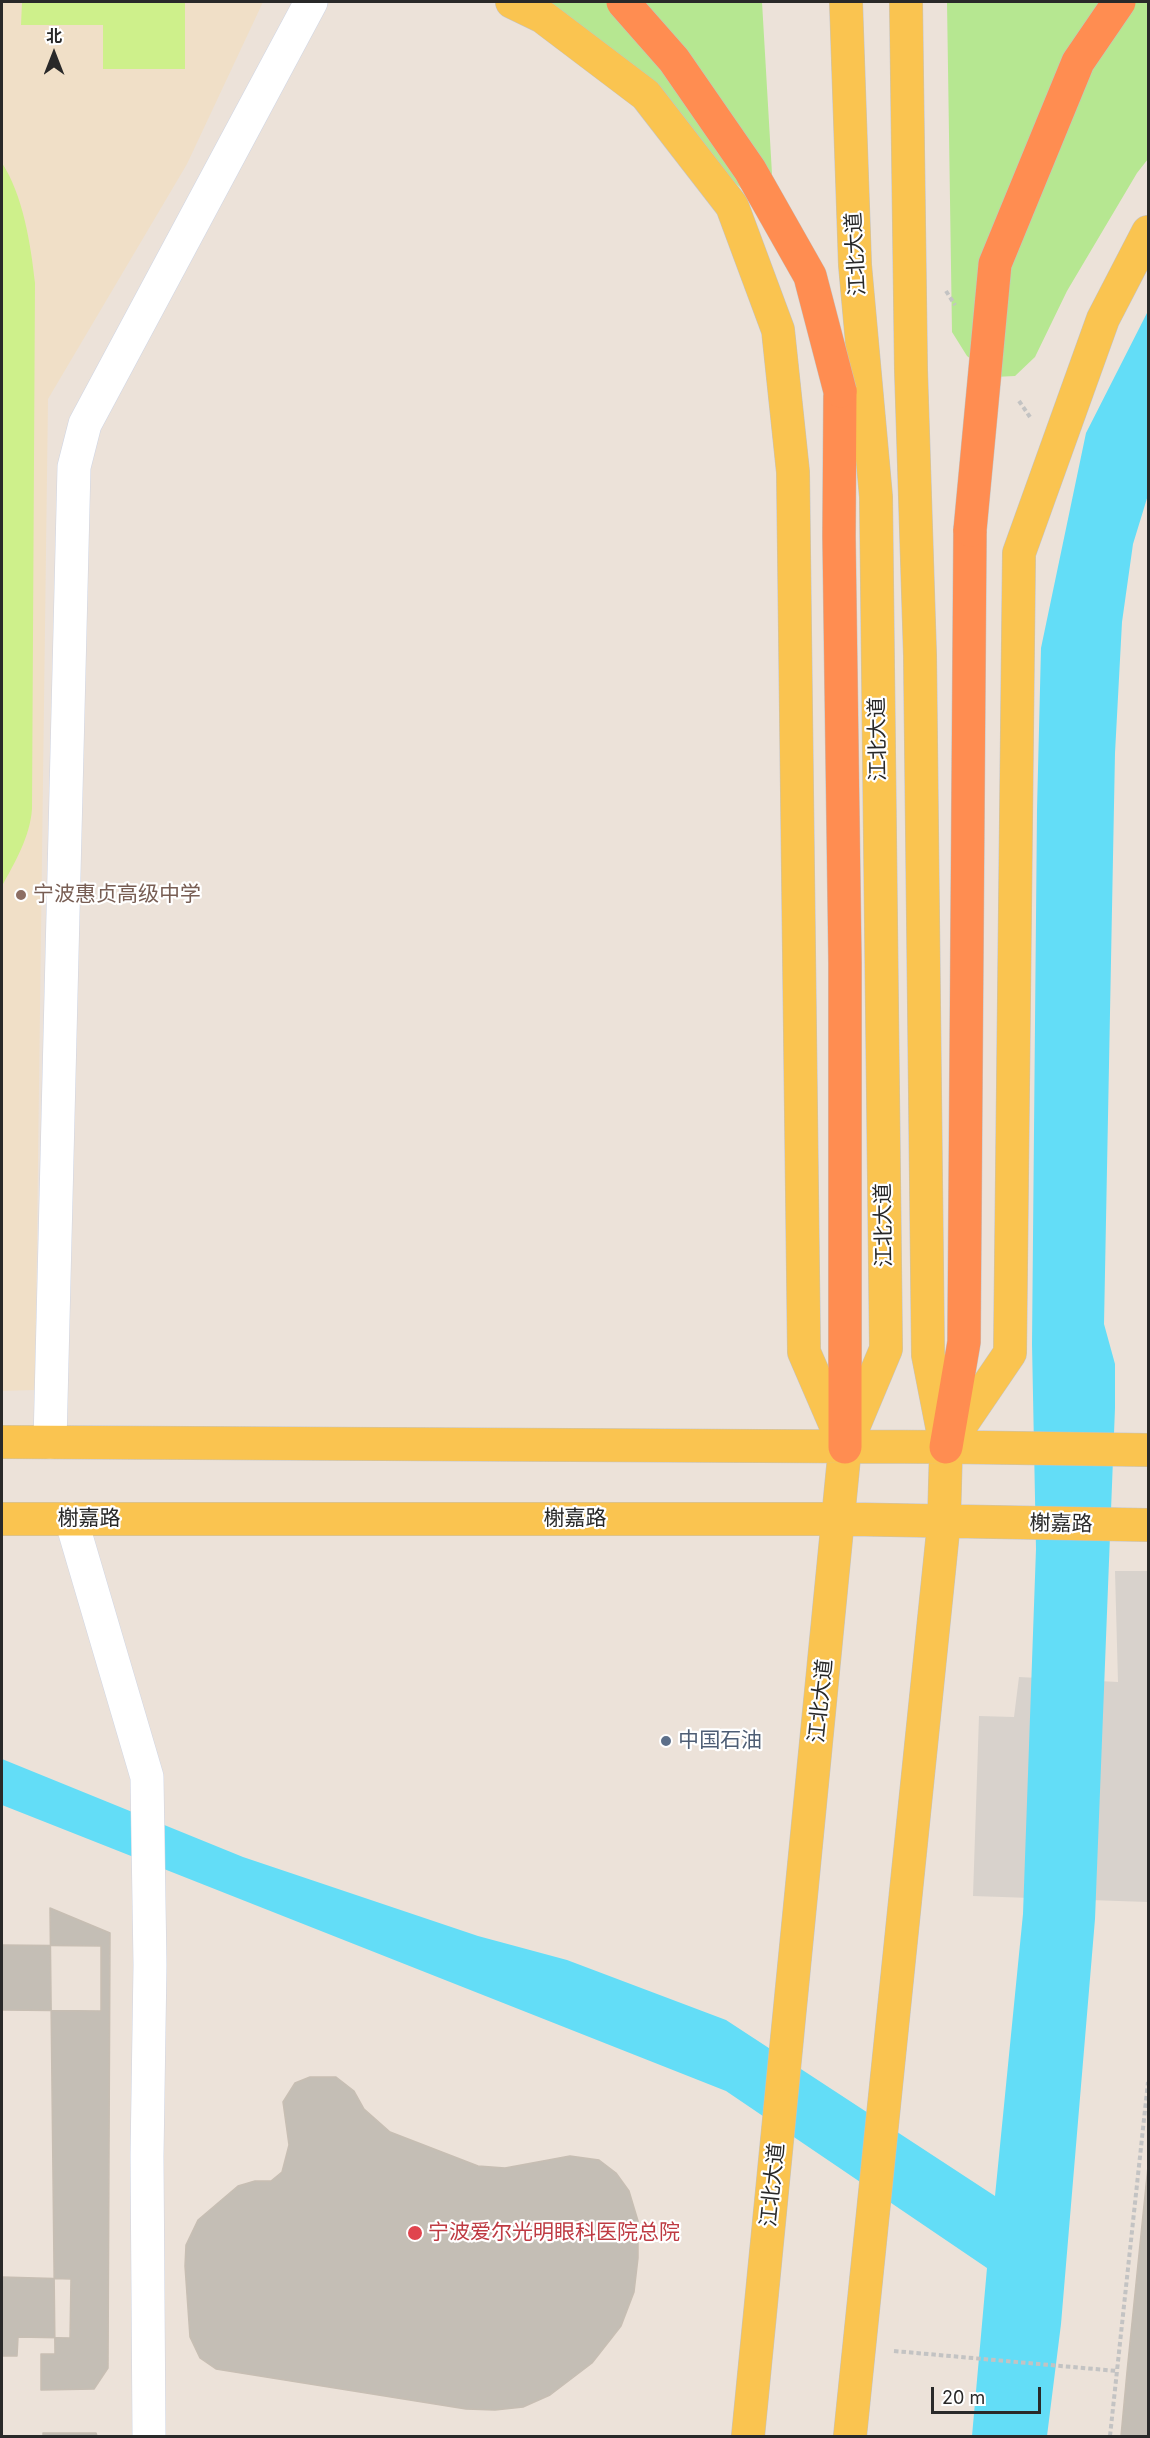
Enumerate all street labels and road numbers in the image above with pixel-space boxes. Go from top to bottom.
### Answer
street label: 江北大道 [841,211,871,297]
street label: 江北大道 [865,697,891,781]
street label: 江北大道 [871,1183,897,1267]
street label: 榭嘉路 [58,1506,120,1532]
street label: 榭嘉路 [544,1506,606,1532]
street label: 榭嘉路 [1029,1511,1093,1537]
street label: 江北大道 [804,1658,838,1744]
street label: 江北大道 [756,2142,790,2228]

